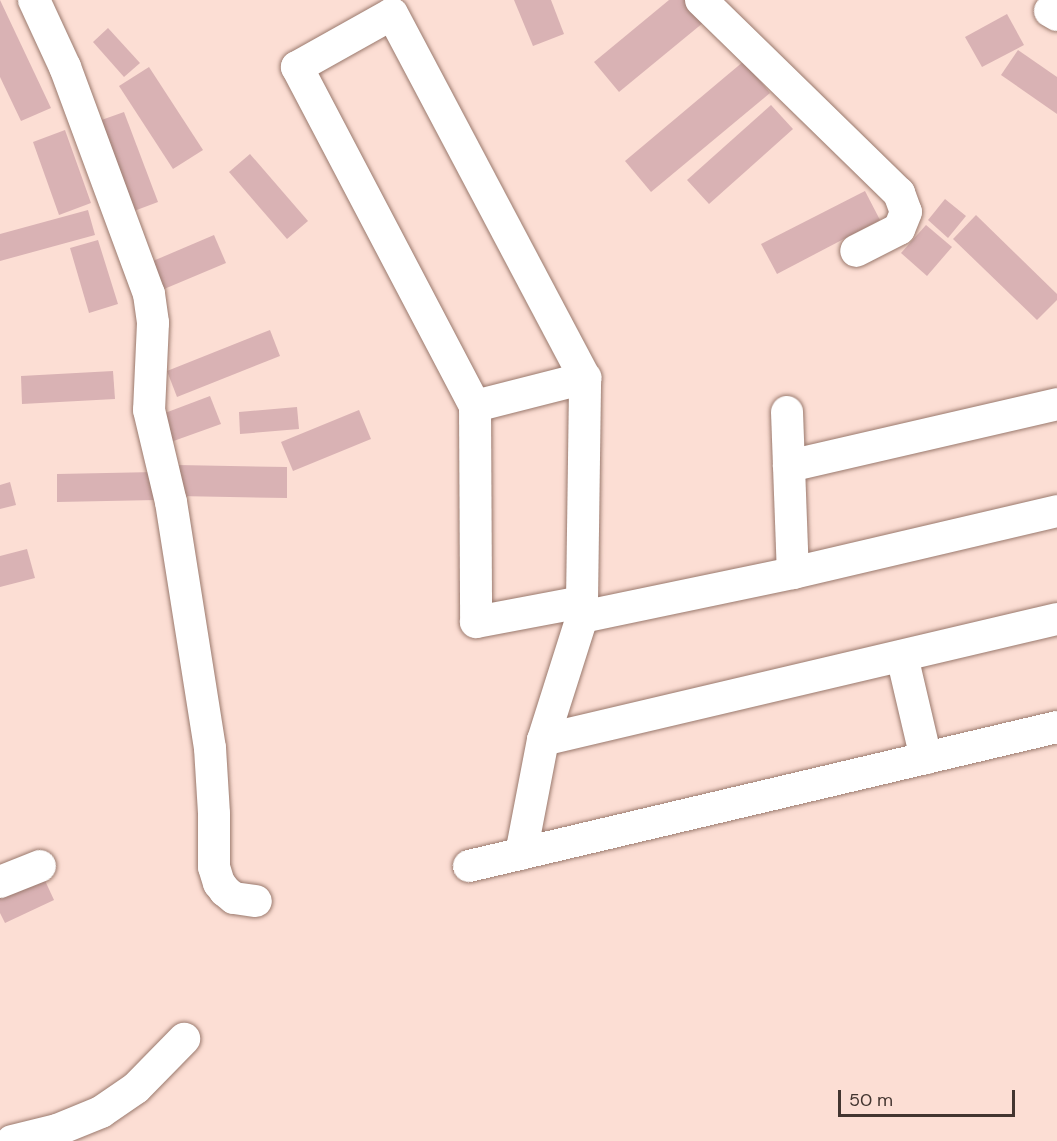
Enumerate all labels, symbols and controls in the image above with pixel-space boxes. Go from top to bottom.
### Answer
scale bar [841,1078,1018,1116]
text: 50 m [849,1088,893,1112]

